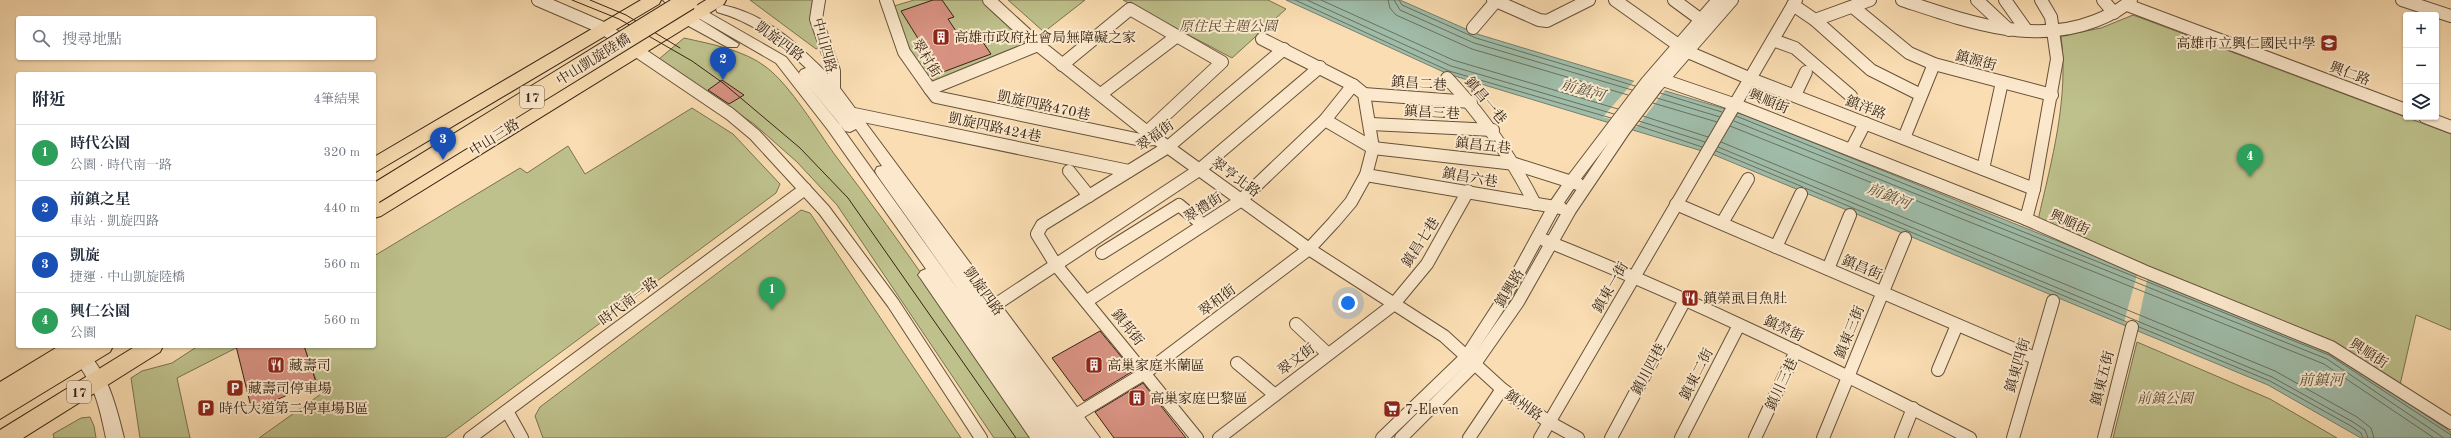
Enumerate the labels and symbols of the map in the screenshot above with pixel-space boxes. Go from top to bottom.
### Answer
street label: 中山四路 [810,16,839,74]
street label: 凱旋四路 [753,19,807,64]
park label: 原住民主題公園 [1179,19,1279,34]
building icon: 高雄市政府社會局無障礙之家 [931,27,951,47]
place label: 高雄市政府社會局無障礙之家 [954,30,1136,45]
street label: 中山凱旋陸橋 [554,31,633,88]
school or university icon: 高雄市立興仁國民中學 [2319,33,2339,53]
street label: 翠村街 [909,36,944,80]
place label: 高雄市立興仁國民中學 [2176,36,2316,51]
pin: 2 [710,47,736,80]
street label: 鎮源街 [1954,48,1998,73]
street label: 興仁路 [2328,59,2372,88]
street label: 鎮昌二巷 [1391,74,1447,93]
street label: 鎮昌一巷 [1462,74,1509,127]
water label: 前鎮河 [1559,76,1610,106]
road number: 17 [520,86,544,108]
street label: 興順街 [1747,87,1791,116]
street label: 凱旋四路470巷 [996,88,1092,123]
street label: 鎮洋路 [1844,93,1888,122]
street label: 鎮昌三巷 [1404,104,1460,121]
street label: 凱旋四路424巷 [947,110,1043,145]
street label: 中山三路 [467,116,522,159]
street label: 翠福街 [1134,117,1177,154]
pin: 3 [430,127,456,160]
street label: 鎮昌五巷 [1454,135,1512,156]
pin: 4 [2237,144,2263,177]
street label: 翠亨北路 [1209,155,1263,200]
street label: 鎮昌六巷 [1441,165,1499,190]
water label: 前鎮河 [1865,180,1916,214]
street label: 翠禮街 [1182,190,1225,225]
street label: 興順街 [2048,207,2092,238]
street label: 鎮昌七巷 [1399,215,1442,270]
street label: 鎮昌街 [1840,252,1884,283]
street label: 鎮東一街 [1590,259,1631,315]
street label: 凱旋四路 [961,264,1006,318]
street label: 鎮興路 [1492,266,1527,310]
street label: 時代南一路 [596,274,661,328]
pin: 1 [759,277,785,310]
street label: 翠和街 [1196,282,1239,319]
restaurant icon: 鎮榮虱目魚肚 [1680,288,1700,308]
place label: 鎮榮虱目魚肚 [1703,291,1787,306]
your location [1338,293,1358,313]
street label: 鎮東三街 [1832,303,1867,361]
street label: 鎮邦街 [1109,306,1147,348]
street label: 鎮榮街 [1762,313,1806,344]
street label: 鎮東四街 [2003,336,2032,394]
street label: 興順街 [2347,336,2391,371]
street label: 翠文街 [1275,341,1318,378]
street label: 鎮川四巷 [1629,341,1668,397]
street label: 鎮東二街 [1677,346,1716,403]
street label: 鎮東五街 [2088,349,2117,407]
restaurant icon: 藏壽司 [266,355,286,375]
building icon: 高巢家庭米蘭區 [1084,355,1104,375]
street label: 鎮川三巷 [1763,356,1800,413]
place label: 藏壽司 [289,358,331,373]
place label: 高巢家庭米蘭區 [1107,358,1205,373]
water label: 前鎮河 [2298,372,2346,389]
parking icon: 藏壽司停車場 [225,378,245,398]
road number: 17 [67,381,91,403]
place label: 藏壽司停車場 [248,381,332,396]
street label: 鎮州路 [1502,387,1545,424]
building icon: 高巢家庭巴黎區 [1127,388,1147,408]
place label: 高巢家庭巴黎區 [1150,391,1248,406]
park label: 前鎮公園 [2137,391,2195,406]
parking icon: 時代大道第二停車場B區 [196,398,216,418]
supermarket icon: 7-Eleven [1382,399,1402,419]
place label: 時代大道第二停車場B區 [219,401,369,416]
place label: 7-Eleven [1405,403,1459,417]

